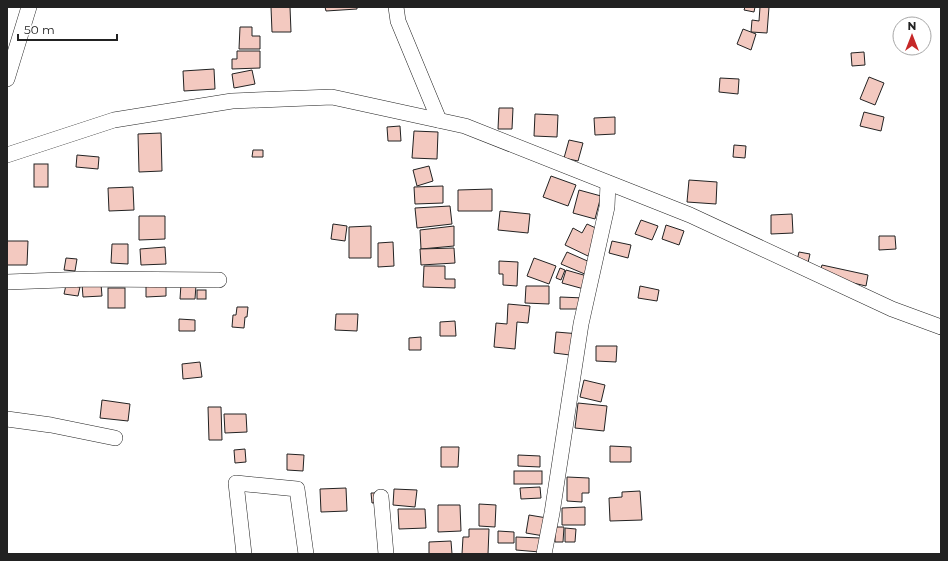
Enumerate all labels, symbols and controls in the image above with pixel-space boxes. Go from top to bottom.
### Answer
scale bar [18,16,117,42]
north arrow [892,16,932,56]
text: N [908,19,916,33]
text: 50 m [24,22,55,37]

